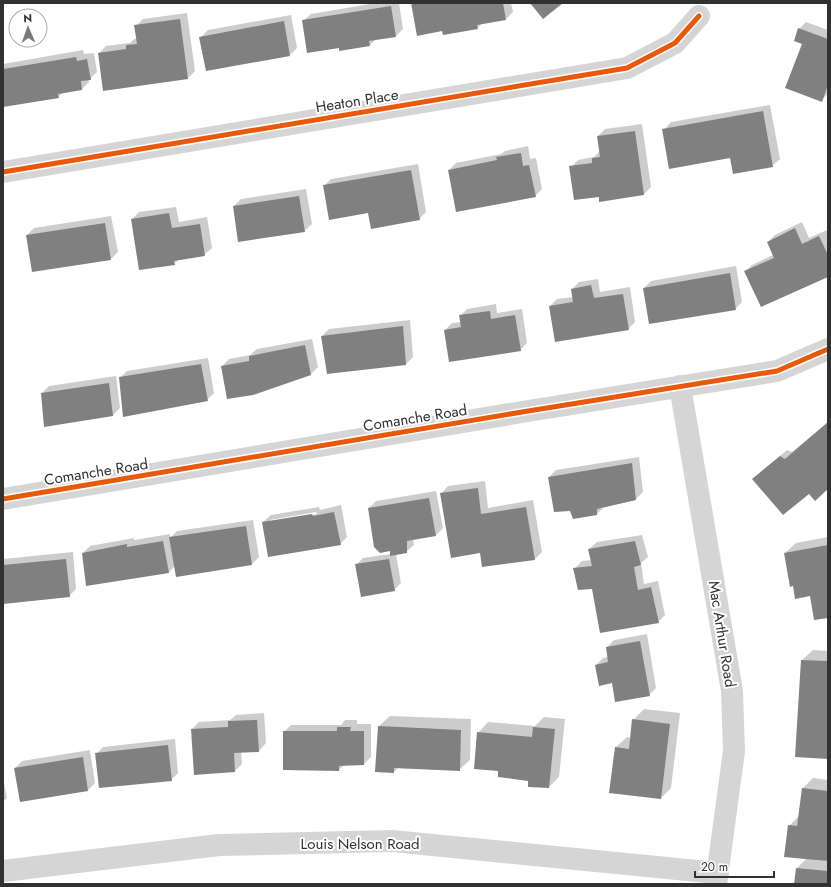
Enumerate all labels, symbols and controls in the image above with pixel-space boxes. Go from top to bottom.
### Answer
north arrow [8,8,48,48]
text: N [23,10,32,26]
street label: Heaton Place [314,84,400,118]
street label: Comanche Road [361,399,469,437]
street label: Comanche Road [42,453,150,491]
street label: Mac Arthur Road [703,579,741,689]
street label: Louis Nelson Road [300,833,420,855]
scale bar [695,853,774,879]
text: 20 m [701,858,728,876]

